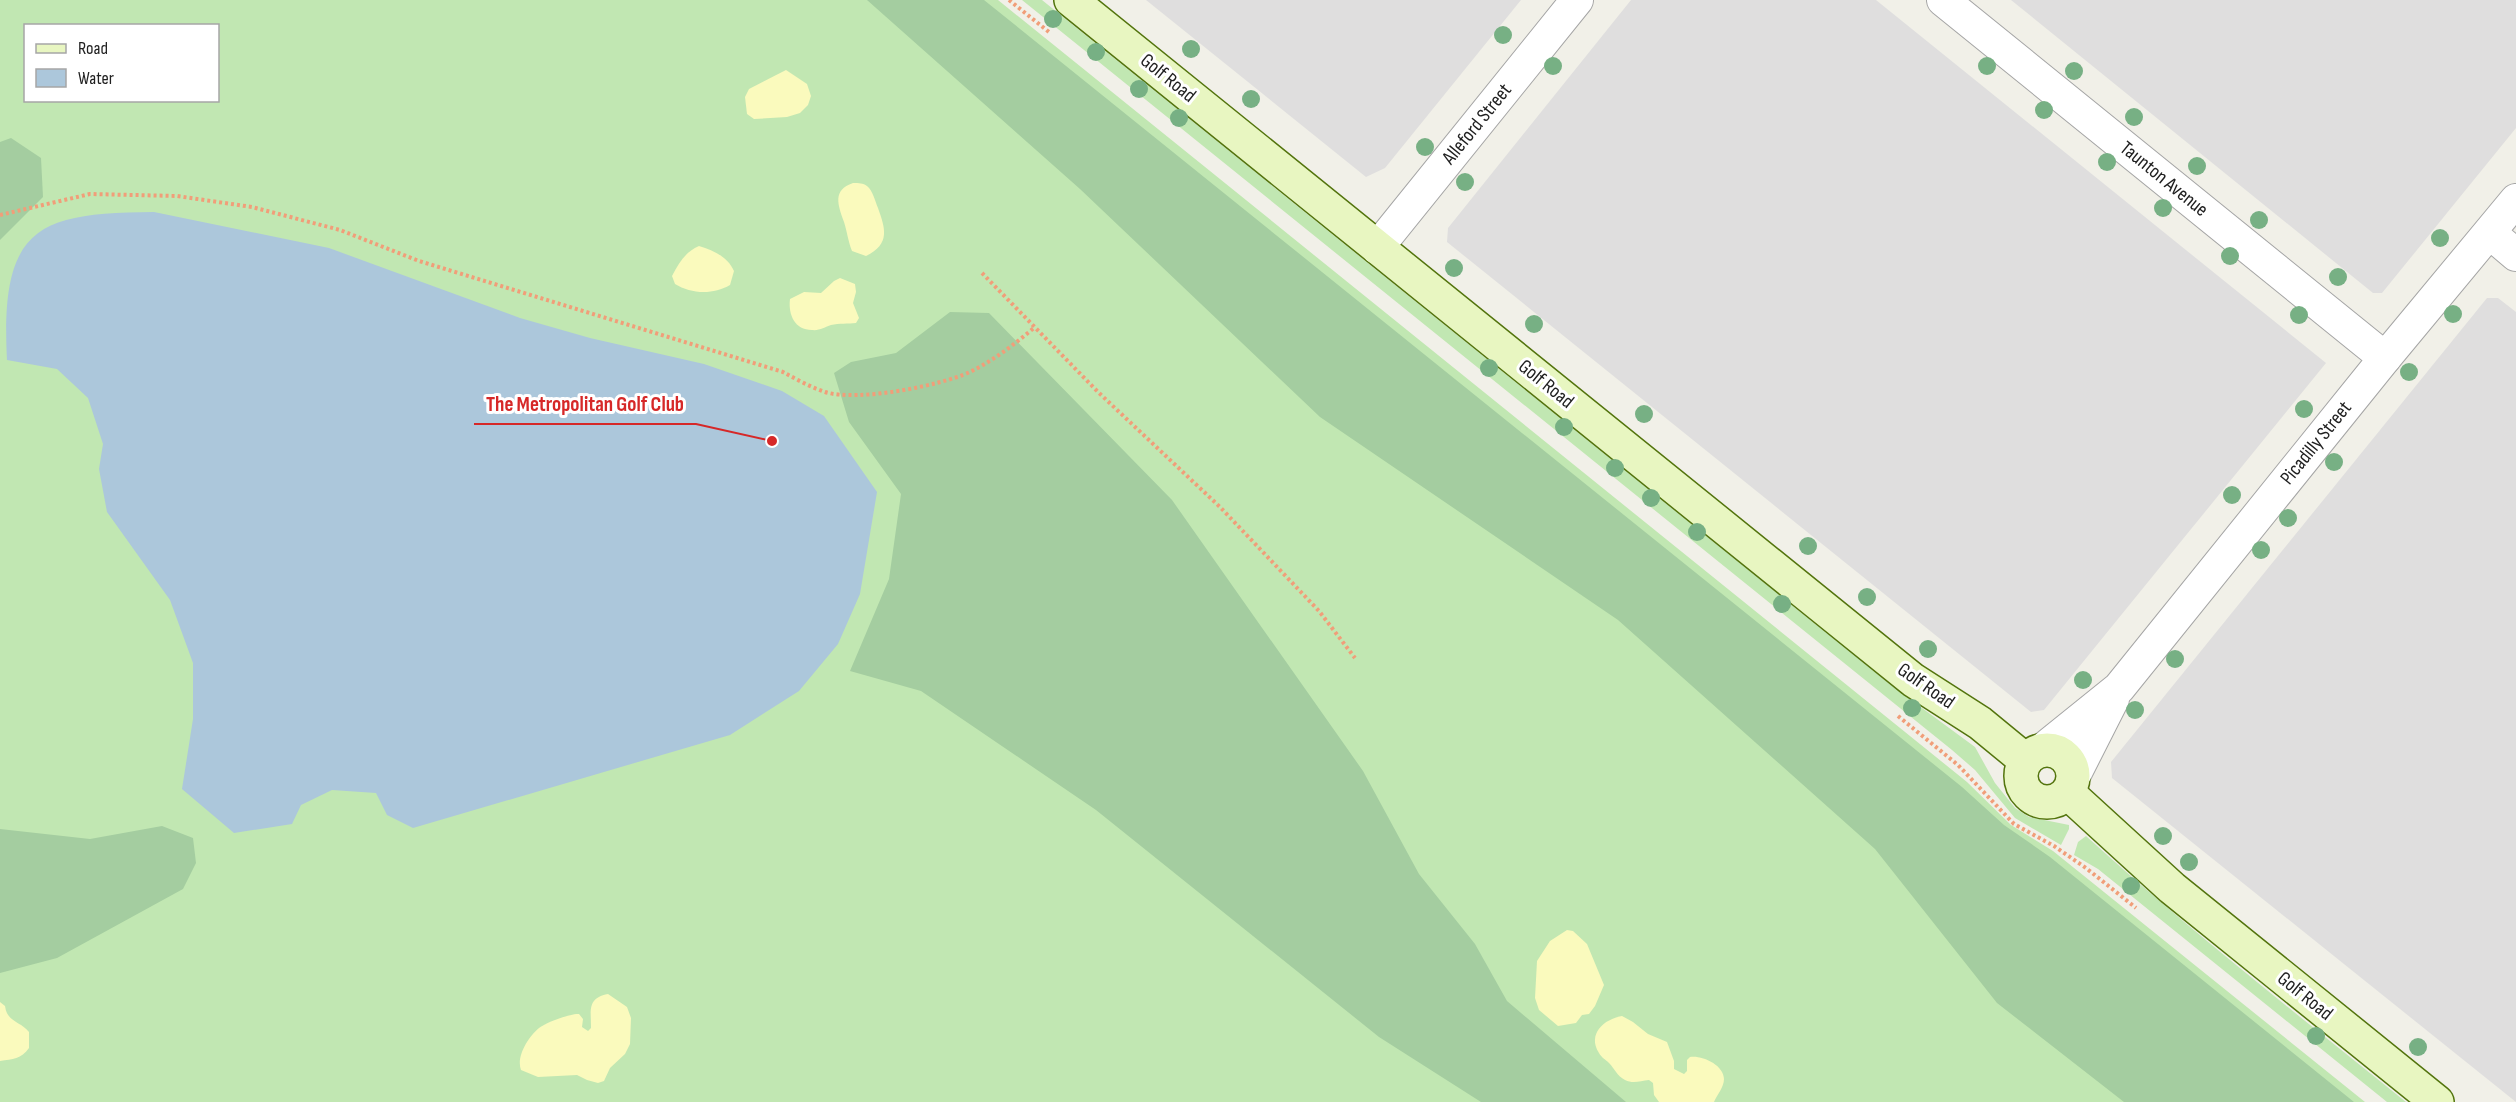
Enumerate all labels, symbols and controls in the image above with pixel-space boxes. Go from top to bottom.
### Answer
legend [24,24,219,102]
text: Road [78,38,108,59]
street label: Golf Road [1135,48,1201,108]
text: Water [78,68,114,89]
street label: Alleford Street [1436,79,1517,170]
street label: Taunton Avenue [2115,136,2213,222]
street label: Golf Road [1513,354,1579,414]
callout: The Metropolitan Golf Club [474,385,696,424]
text: The Metropolitan Golf Club [486,392,684,417]
street label: Picadilly Street [2275,397,2357,489]
street label: Golf Road [1893,658,1959,714]
street label: Golf Road [2272,966,2338,1026]

